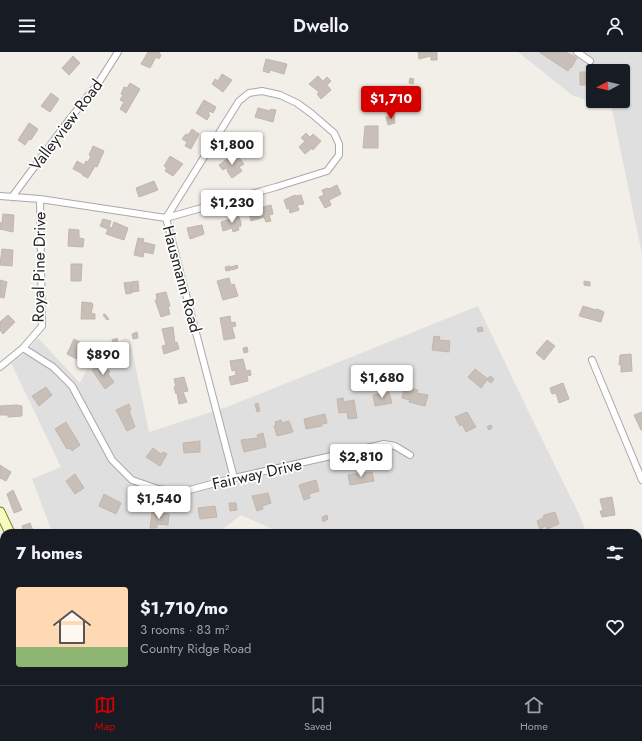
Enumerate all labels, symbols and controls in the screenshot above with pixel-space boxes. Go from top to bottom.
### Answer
text: Dwello [293,13,349,39]
icon: menu [16,15,38,37]
icon: person [604,15,626,37]
north arrow [586,64,630,108]
map controls [586,64,630,108]
street label: Valleyview Road [24,75,108,175]
pin: $1,710 [358,86,424,120]
text: $1,710 [370,89,412,108]
pin: $1,800 [199,132,265,166]
text: $1,800 [210,135,254,154]
pin: $1,230 [199,190,265,224]
text: $1,230 [210,193,254,212]
street label: Royal Pine Drive [27,212,51,322]
street label: Hausmann Road [157,223,207,335]
pin: $890 [79,342,127,376]
text: $890 [86,345,120,364]
pin: $1,680 [349,365,415,399]
text: $1,680 [360,368,404,387]
pin: $2,810 [328,444,394,478]
text: $2,810 [339,447,383,466]
street label: Fairway Drive [210,453,304,495]
pin: $1,540 [126,486,192,520]
text: $1,540 [137,489,181,508]
text: 7 homes [16,541,83,565]
icon: filters [604,542,626,564]
text: $1,710/mo [140,596,228,620]
icon: home [48,603,96,651]
icon: heart [604,616,626,638]
text: 3 rooms · 83 m² [140,620,229,639]
text: Country Ridge Road [140,639,251,658]
tab: Map [94,694,116,734]
tab: Saved [304,694,332,734]
tab: Home [520,694,548,734]

